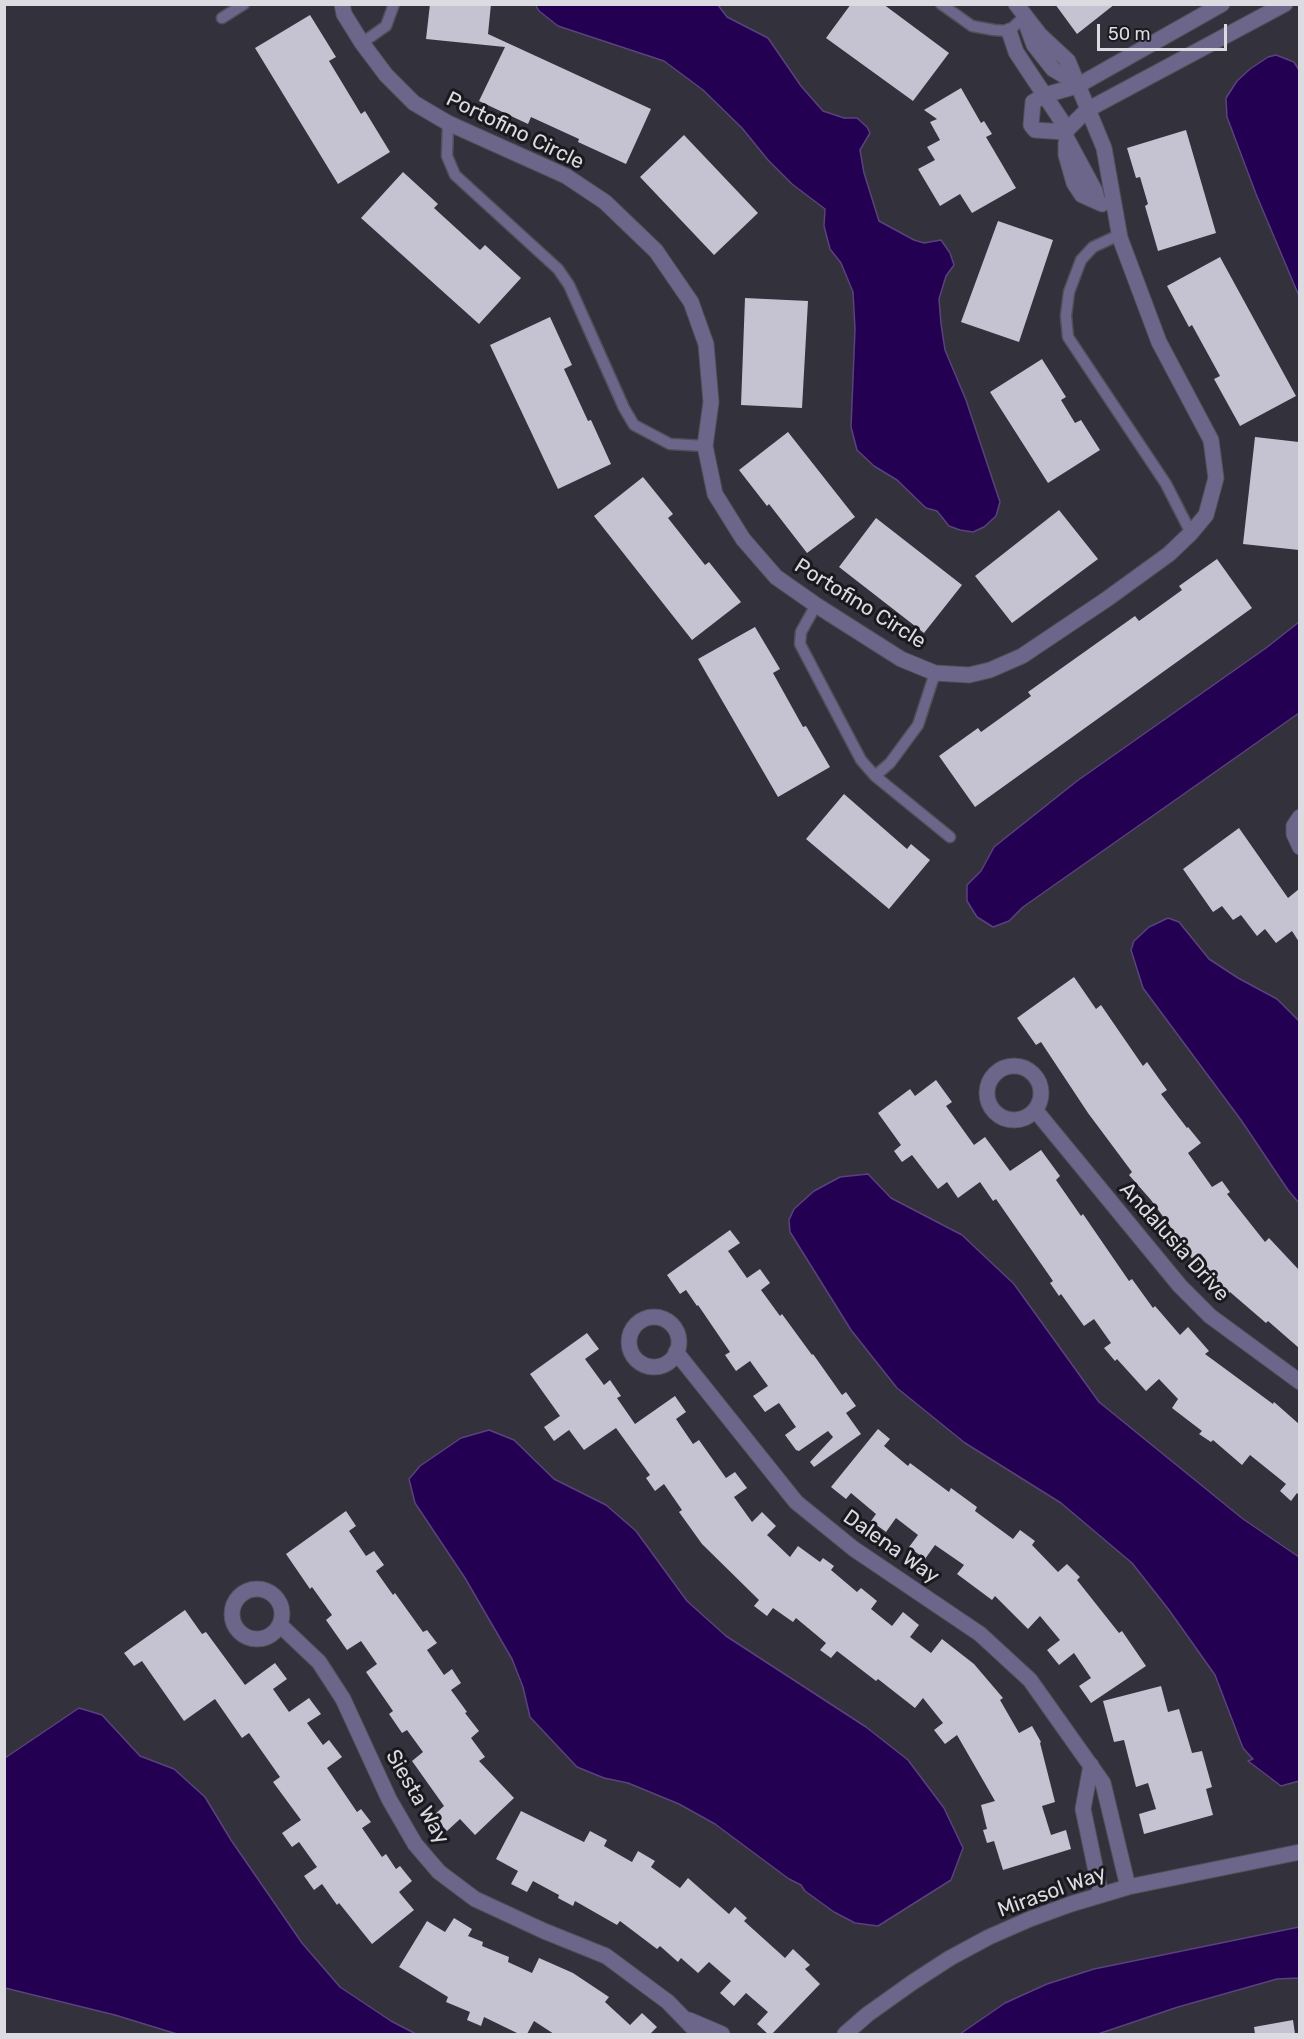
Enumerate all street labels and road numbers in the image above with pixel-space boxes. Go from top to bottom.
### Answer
street label: Portofino Circle [442,87,588,175]
street label: Portofino Circle [790,554,930,654]
street label: Andalusia Drive [1114,1177,1234,1307]
street label: Dalena Way [838,1505,944,1589]
street label: Siesta Way [380,1745,454,1849]
street label: Mirasol Way [994,1861,1110,1923]

